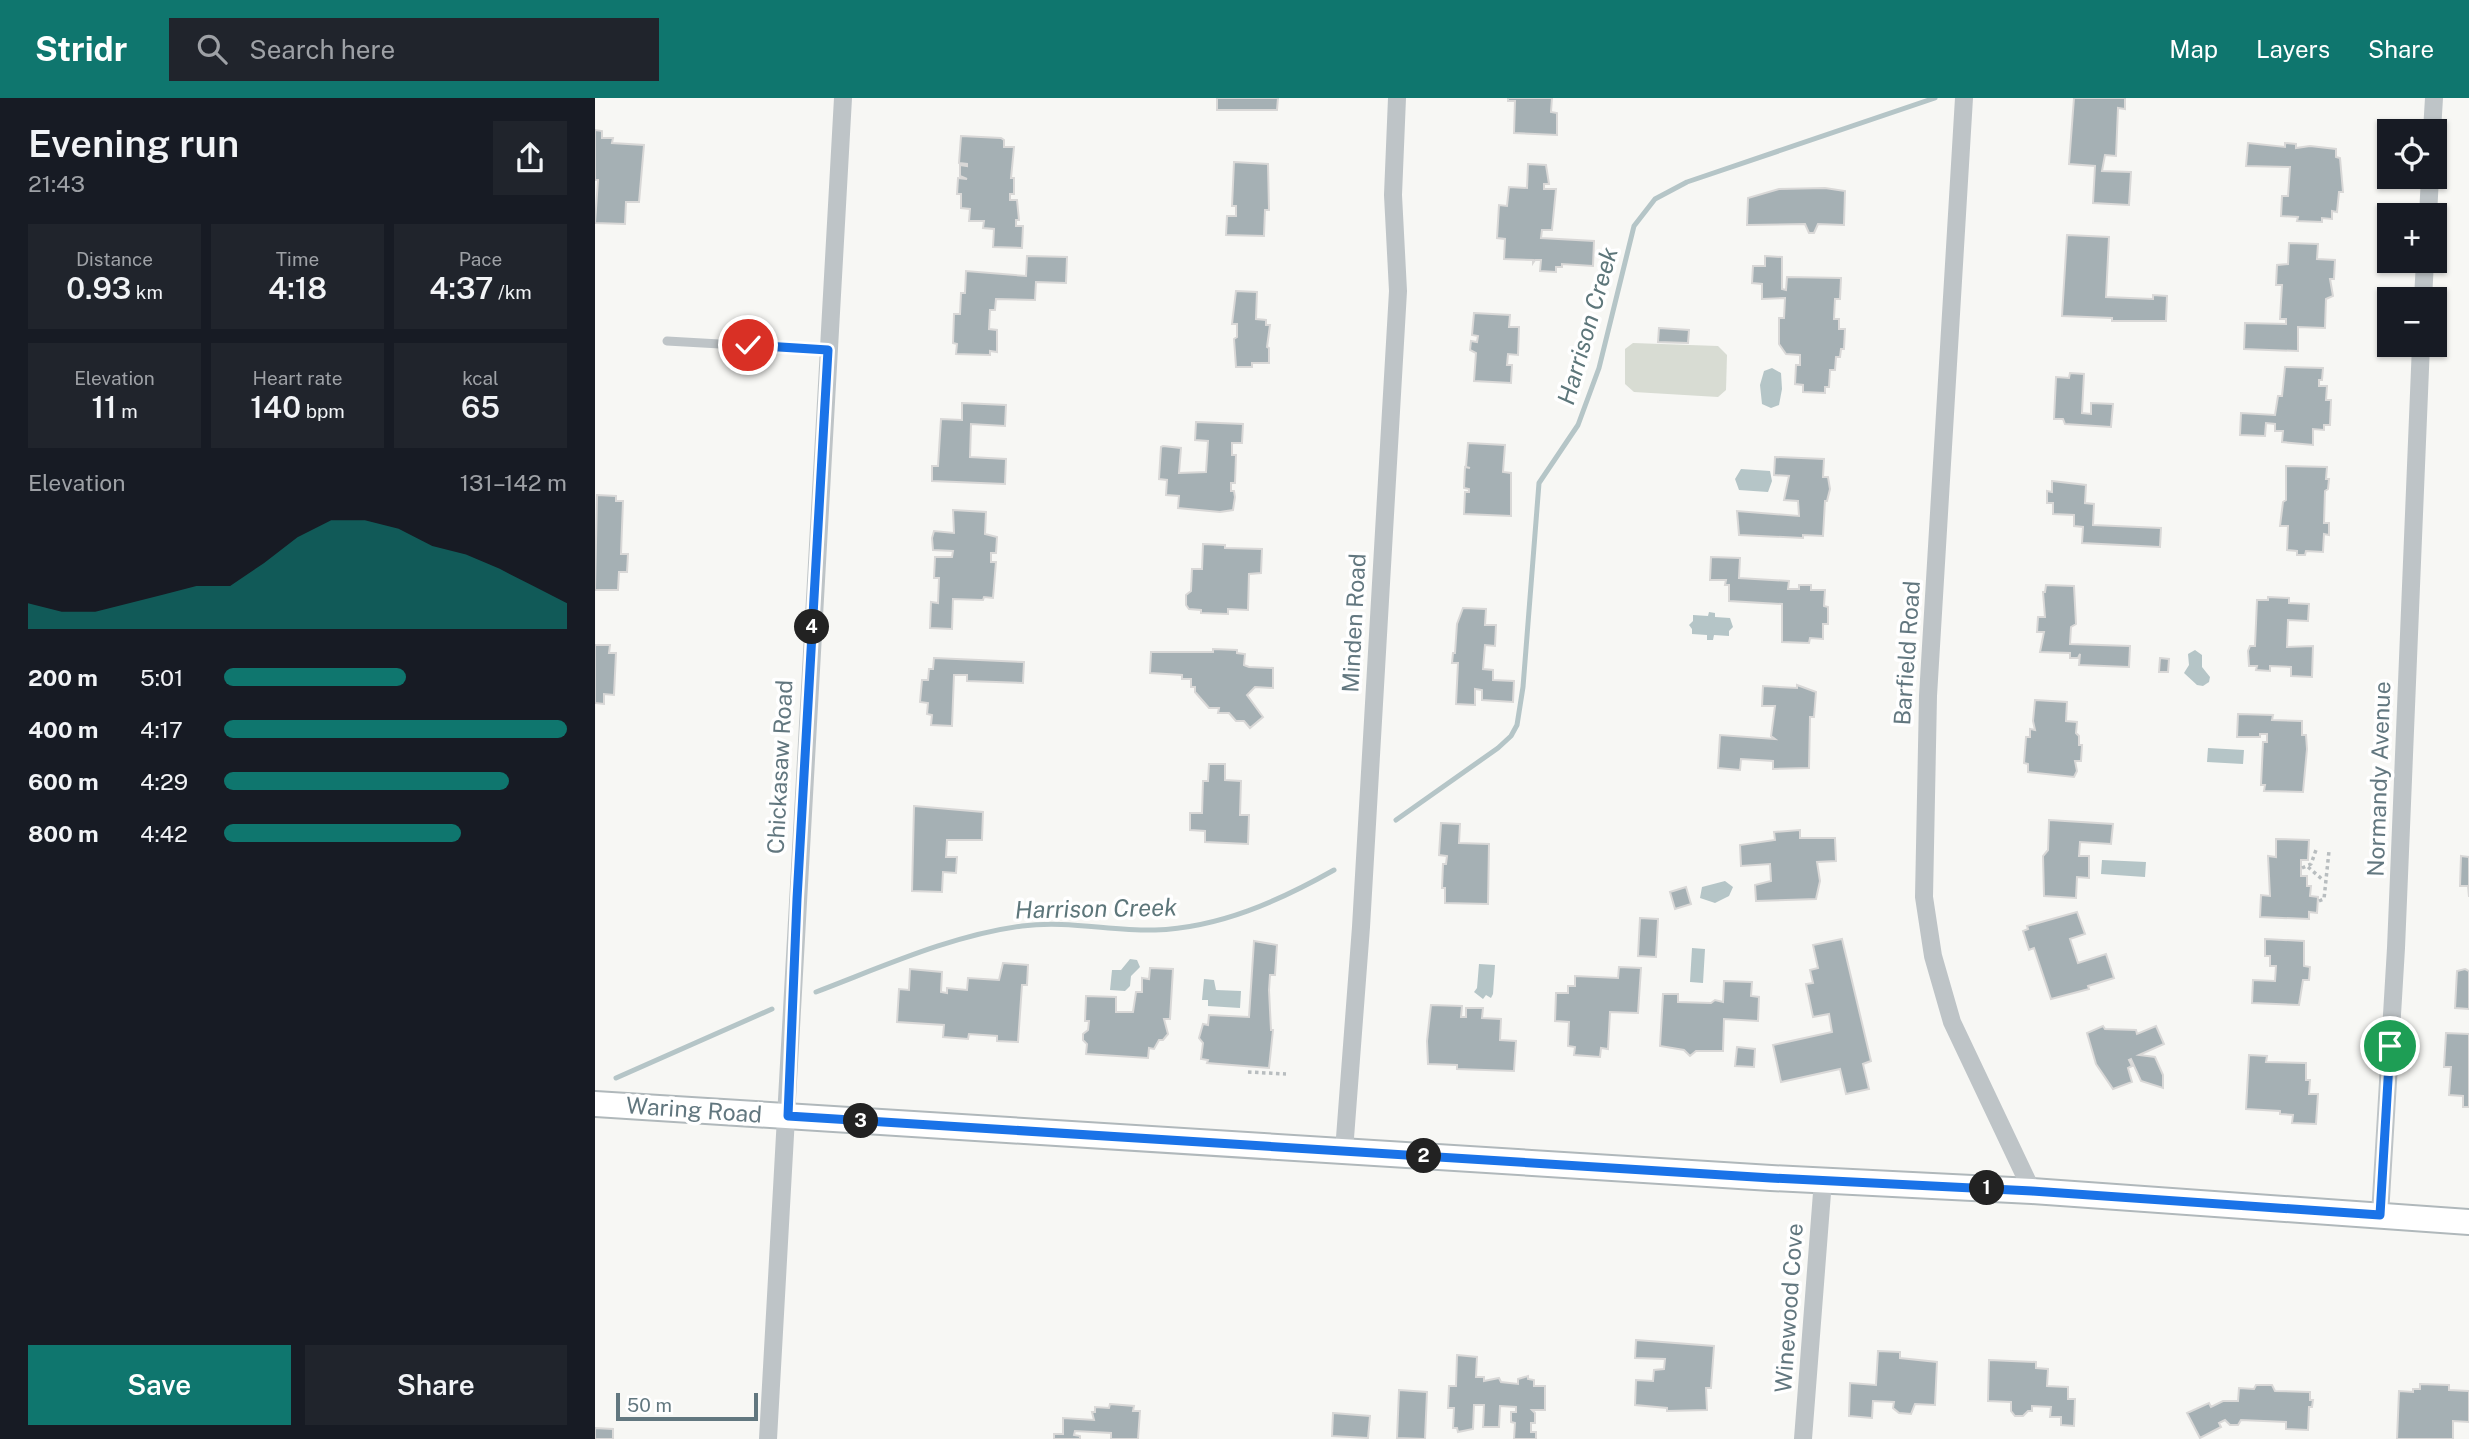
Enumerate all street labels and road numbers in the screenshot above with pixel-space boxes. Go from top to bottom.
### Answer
street label: Minden Road [1336,553,1371,693]
street label: Barfield Road [1888,580,1925,726]
street label: Chickasaw Road [761,679,798,855]
street label: Normandy Avenue [2362,681,2395,877]
street label: Waring Road [625,1091,763,1128]
street label: Winewood Cove [1769,1222,1808,1394]

